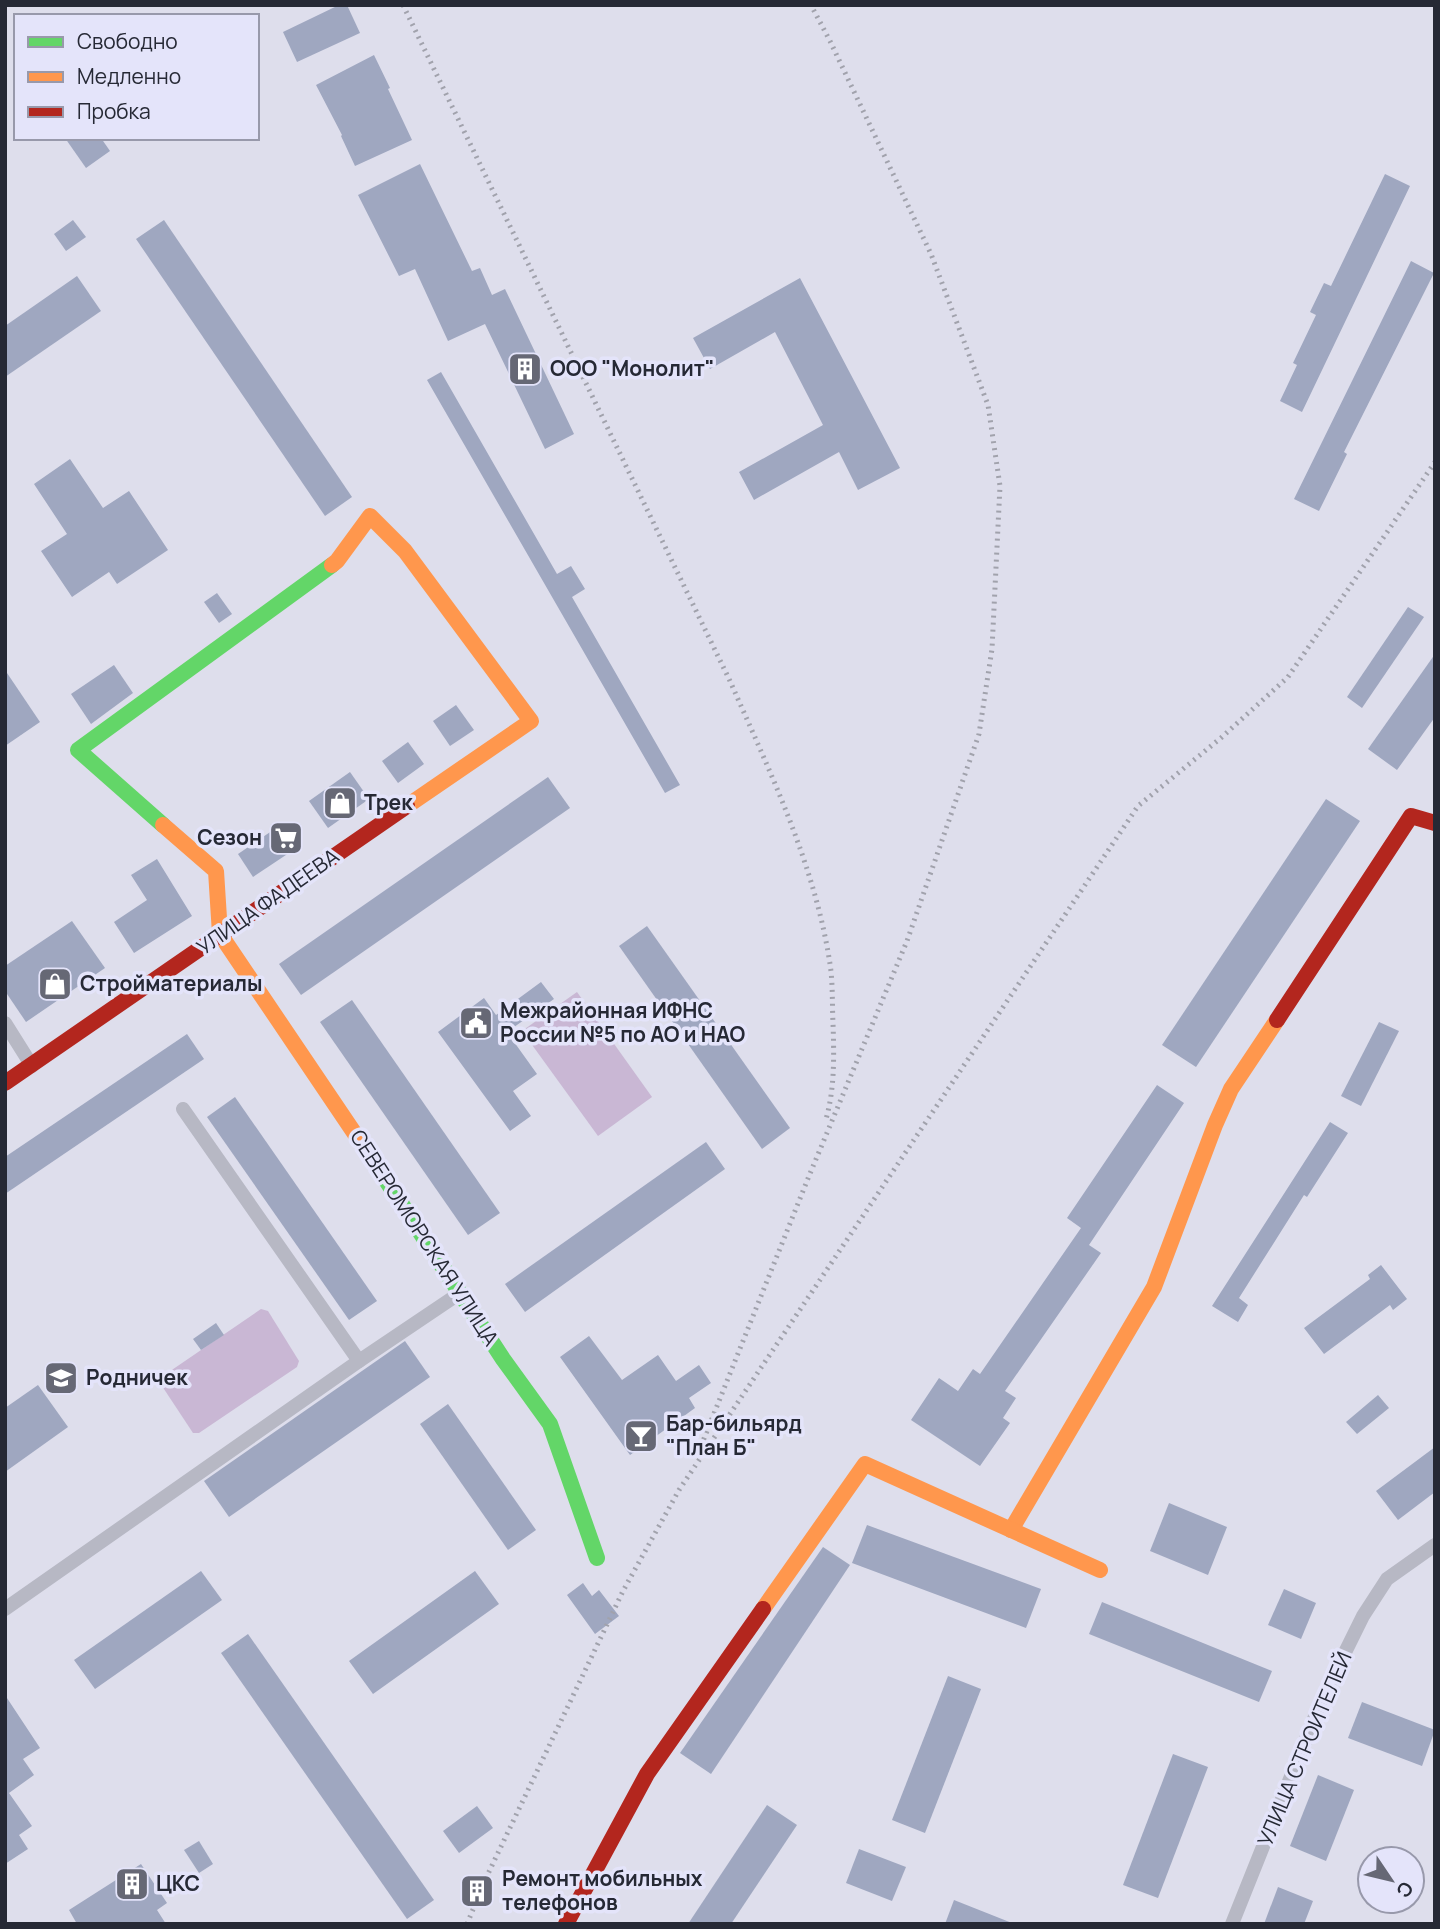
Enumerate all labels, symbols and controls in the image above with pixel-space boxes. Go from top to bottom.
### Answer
legend [14,14,259,140]
text: Свободно [77,27,178,55]
text: Медленно [77,62,181,90]
text: Пробка [77,97,151,125]
building icon: ООО "Монолит" [506,350,544,388]
place label: ООО "Монолит" [550,354,715,382]
shop icon: Трек [321,784,359,822]
place label: Трек [364,788,413,816]
supermarket icon: Сезон [267,819,305,857]
place label: Сезон [197,823,262,851]
street label: УЛИЦА ФАДЕЕВА [191,842,344,961]
shop icon: Стройматериалы [36,965,74,1003]
place label: Стройматериалы [80,969,262,997]
place label: Межрайонная ИФНС России №5 по АО и НАО [500,996,746,1048]
public building icon: Межрайонная ИФНС России №5 по АО и НАО [457,1004,495,1042]
street label: СЕВЕРОМОРСКАЯ УЛИЦА [344,1124,505,1351]
school or university icon: Родничек [42,1359,80,1397]
place label: Родничек [86,1363,188,1391]
place label: Бар-бильярд "План Б" [666,1409,802,1461]
bar icon: Бар-бильярд "План Б" [622,1417,660,1455]
street label: УЛИЦА СТРОИТЕЛЕЙ [1250,1647,1358,1850]
north arrow [1356,1845,1426,1915]
place label: Ремонт мобильных телефонов [502,1864,703,1916]
building icon: ЦКС [113,1865,151,1903]
place label: ЦКС [156,1869,200,1897]
building icon: Ремонт мобильных телефонов [458,1872,496,1910]
text: С [1390,1877,1420,1903]

